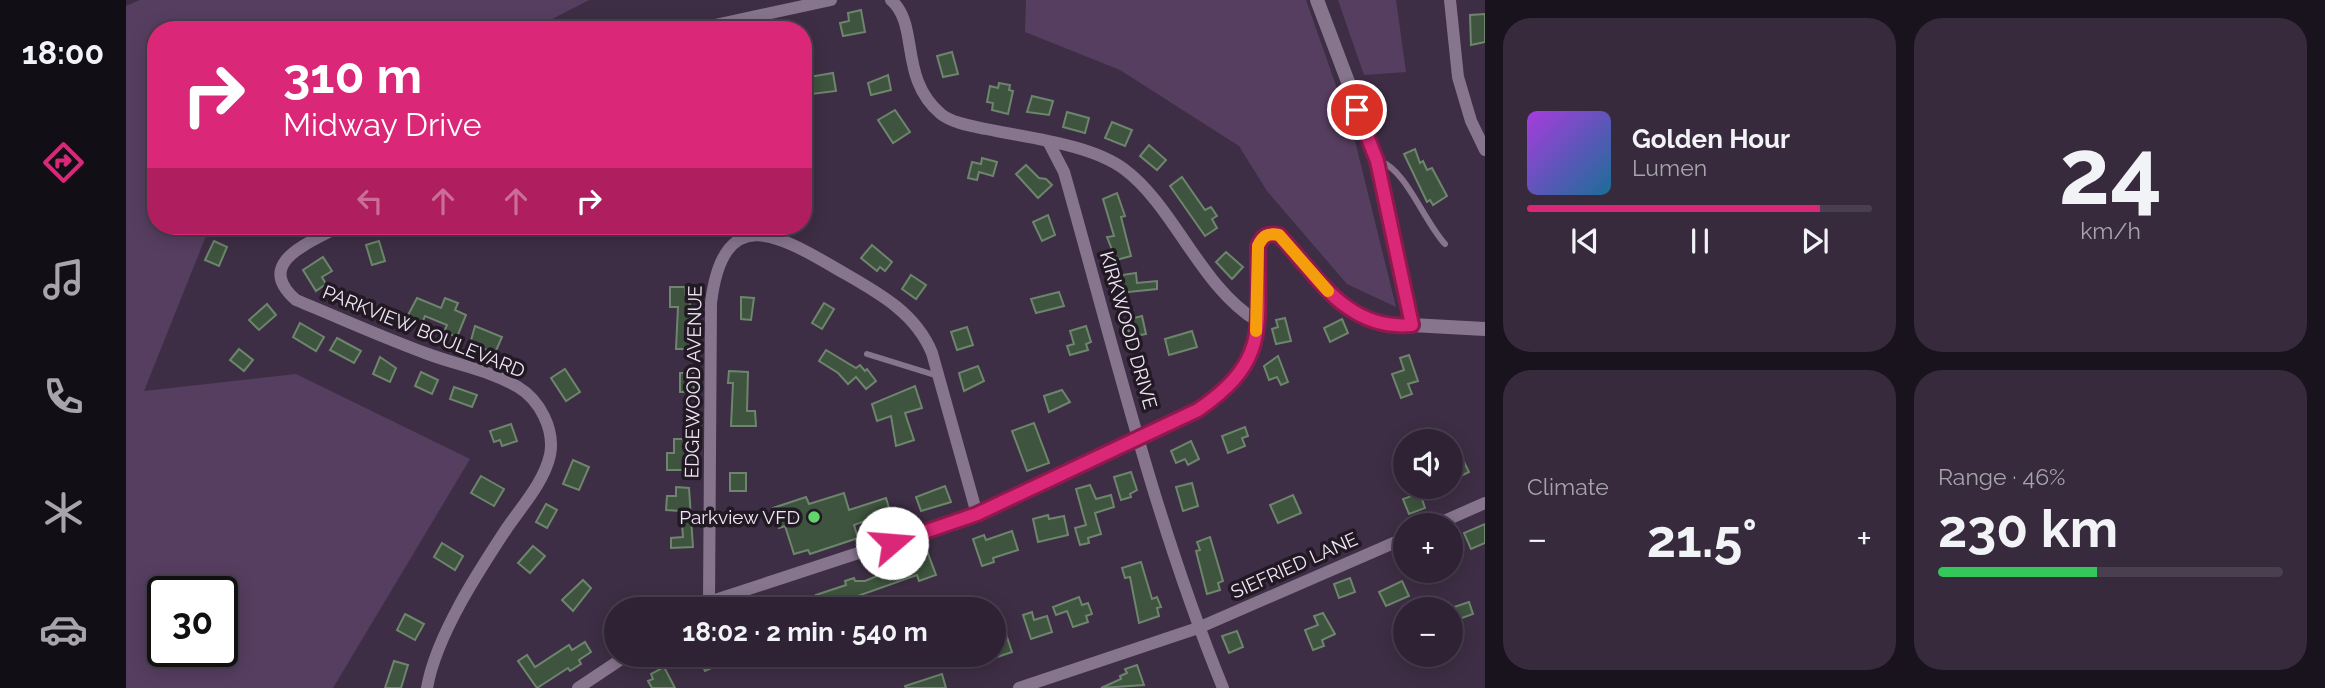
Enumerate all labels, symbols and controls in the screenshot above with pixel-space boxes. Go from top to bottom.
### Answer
text: 18:00 [22,34,104,71]
text: 310 m [283,47,422,104]
icon: right [168,49,259,140]
pin [1327,80,1387,140]
icon: arrive [1338,91,1376,129]
text: Midway Drive [283,106,481,143]
text: 24 [2059,118,2162,225]
text: Golden Hour [1632,124,1790,154]
icon: directions [39,138,88,187]
text: Lumen [1632,154,1707,181]
icon: left [351,182,389,220]
icon: ahead [424,182,462,220]
icon: ahead [497,182,535,220]
icon: right [570,182,608,220]
text: km/h [2080,217,2141,244]
icon: previous [1566,222,1604,260]
icon: pause [1681,222,1719,260]
icon: next [1796,222,1834,260]
street label: KIRKWOOD DRIVE [1096,249,1162,411]
icon: music [39,255,88,304]
street label: PARKVIEW BOULEVARD [320,280,528,382]
street label: EDGEWOOD AVENUE [680,285,706,479]
icon: phone [39,372,88,421]
map controls [1393,429,1463,667]
button: sound [1393,429,1463,499]
text: Range · 46% [1938,463,2065,490]
text: Climate [1527,473,1609,500]
icon: climate [39,488,88,537]
text: 230 km [1938,498,2118,559]
place label: Parkview VFD [679,506,800,528]
position arrow [855,506,929,580]
text: 21.5° [1647,508,1757,569]
marker: Parkview VFD [806,509,822,525]
button: + [1393,513,1463,583]
text: − [1527,516,1547,561]
text: + [1856,516,1872,561]
street label: SIEFRIED LANE [1227,527,1361,603]
speed limit sign: 30 [147,576,238,667]
button: − [1393,597,1463,667]
icon: car [39,605,88,654]
text: 18:02 · 2 min · 540 m [682,617,928,647]

